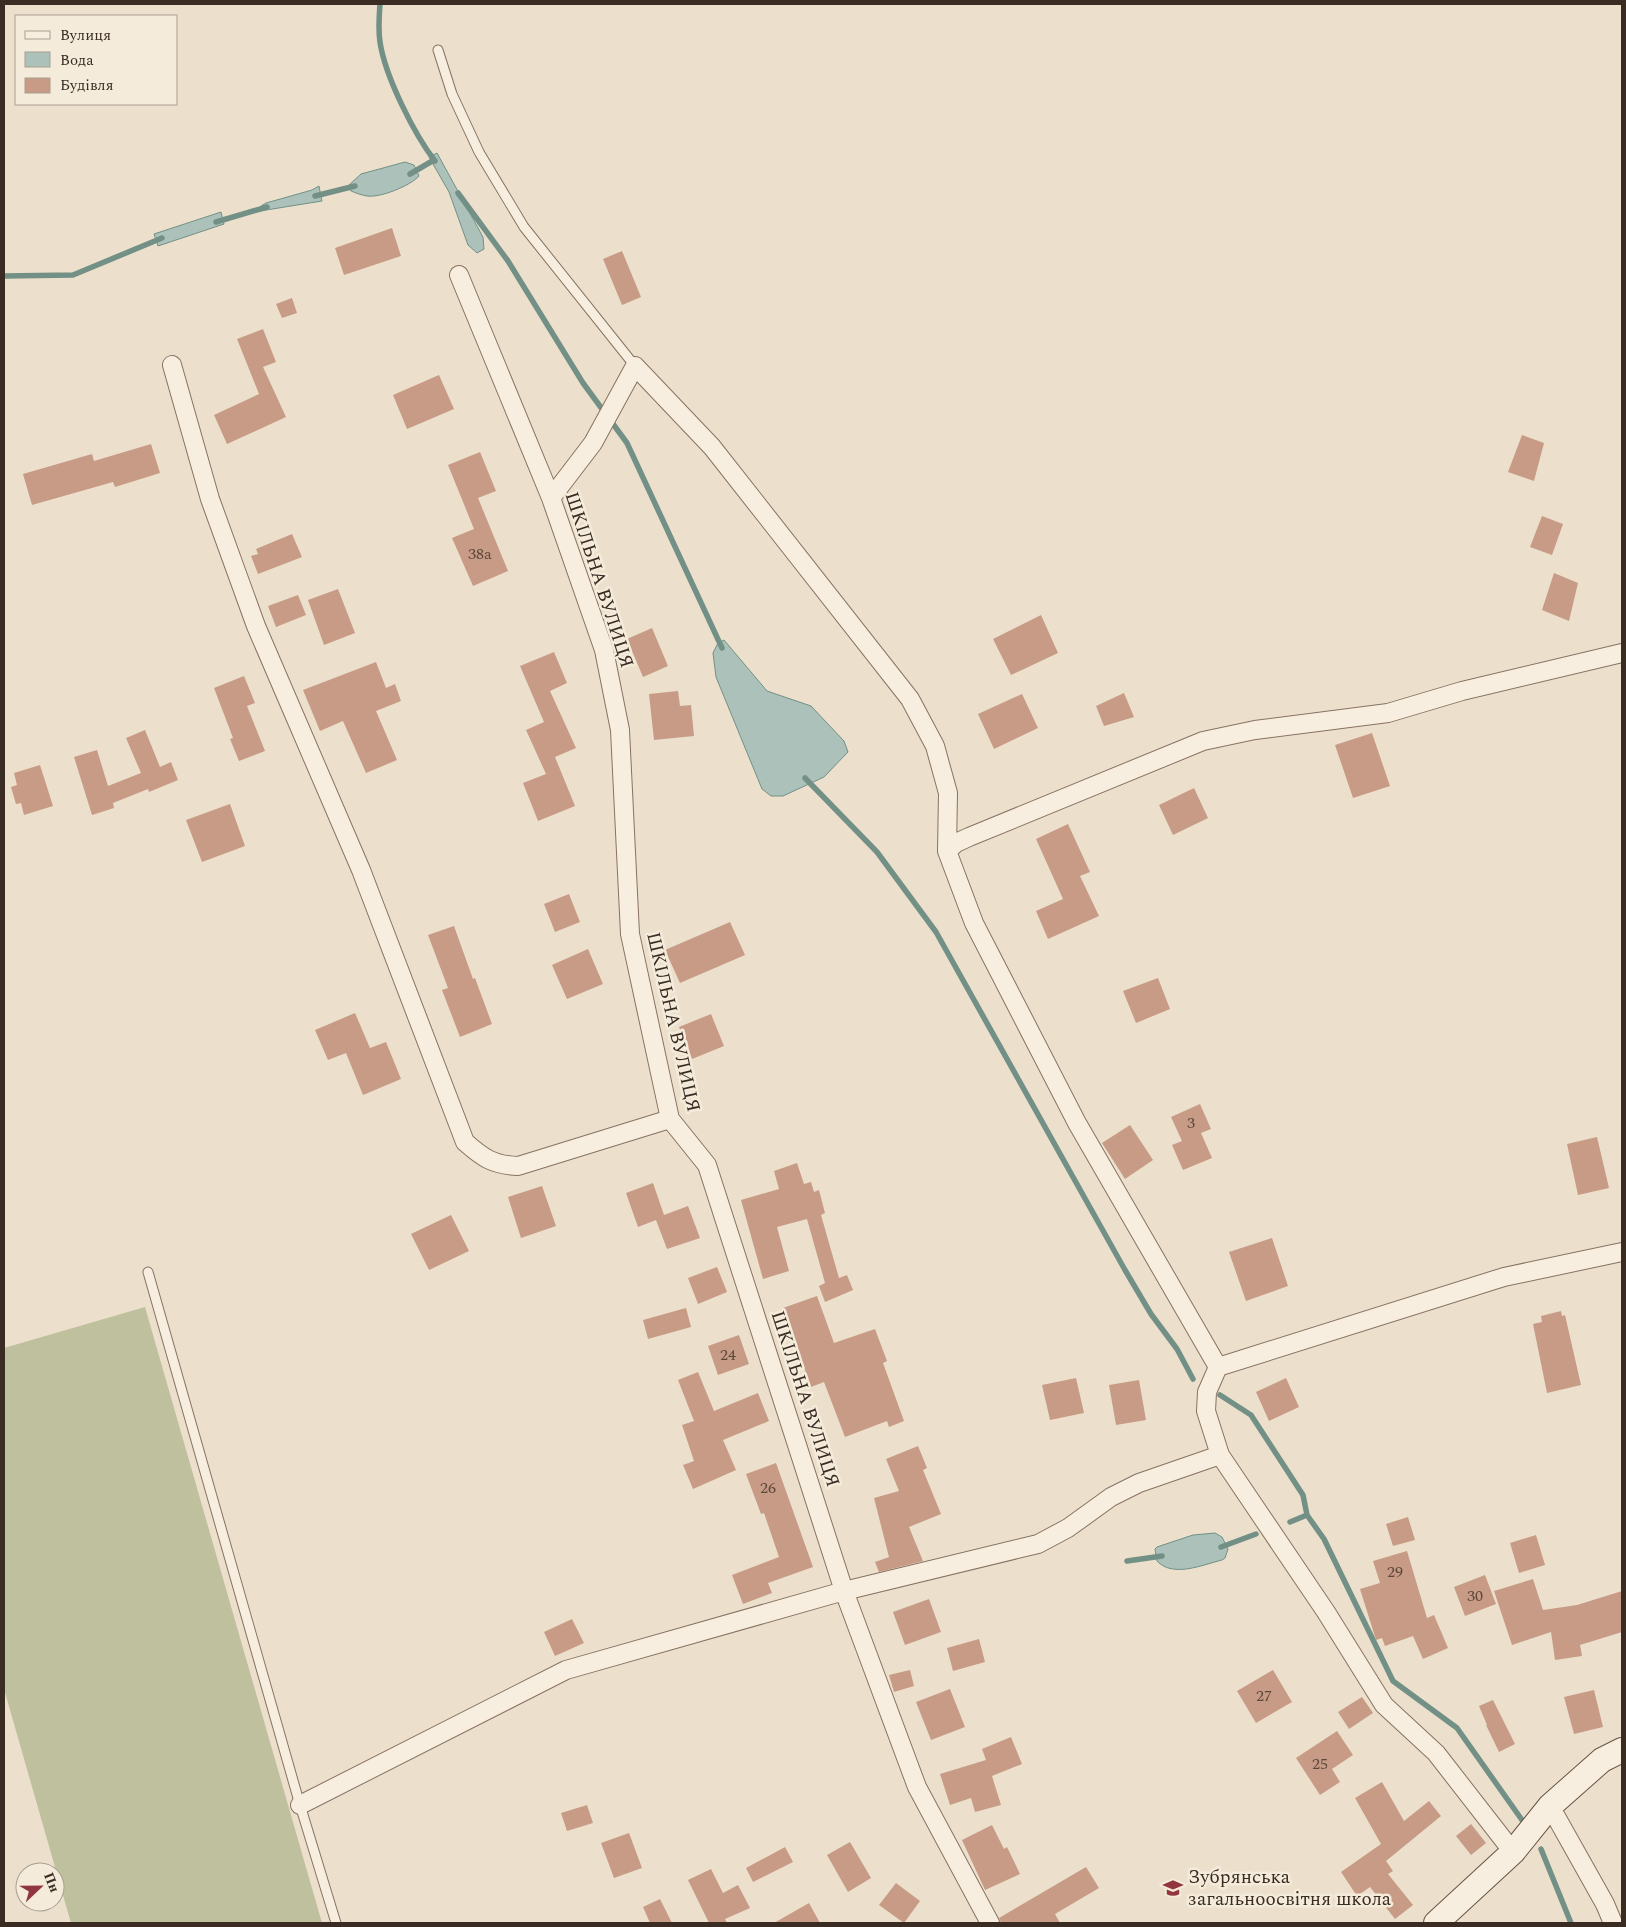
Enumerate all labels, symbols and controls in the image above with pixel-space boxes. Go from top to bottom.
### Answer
legend [15,15,178,105]
text: Вулиця [60,24,111,47]
text: Вода [60,49,94,72]
text: Будівля [60,74,114,97]
street label: ШКІЛЬНА ВУЛИЦЯ [557,488,641,672]
house number: 38а [468,542,492,566]
street label: ШКІЛЬНА ВУЛИЦЯ [638,929,708,1115]
house number: 3 [1187,1111,1195,1135]
street label: ШКІЛЬНА ВУЛИЦЯ [763,1307,847,1491]
house number: 24 [720,1343,736,1367]
house number: 26 [760,1476,776,1500]
house number: 29 [1387,1560,1403,1584]
house number: 30 [1467,1584,1483,1608]
house number: 27 [1256,1684,1272,1708]
house number: 25 [1312,1752,1328,1776]
north arrow [15,1862,65,1912]
place label: Зубрянська загальноосвітня школа [1188,1863,1392,1914]
text: Пн [38,1869,65,1896]
school or university icon: Зубрянська загальноосвітня школа [1162,1877,1184,1899]

